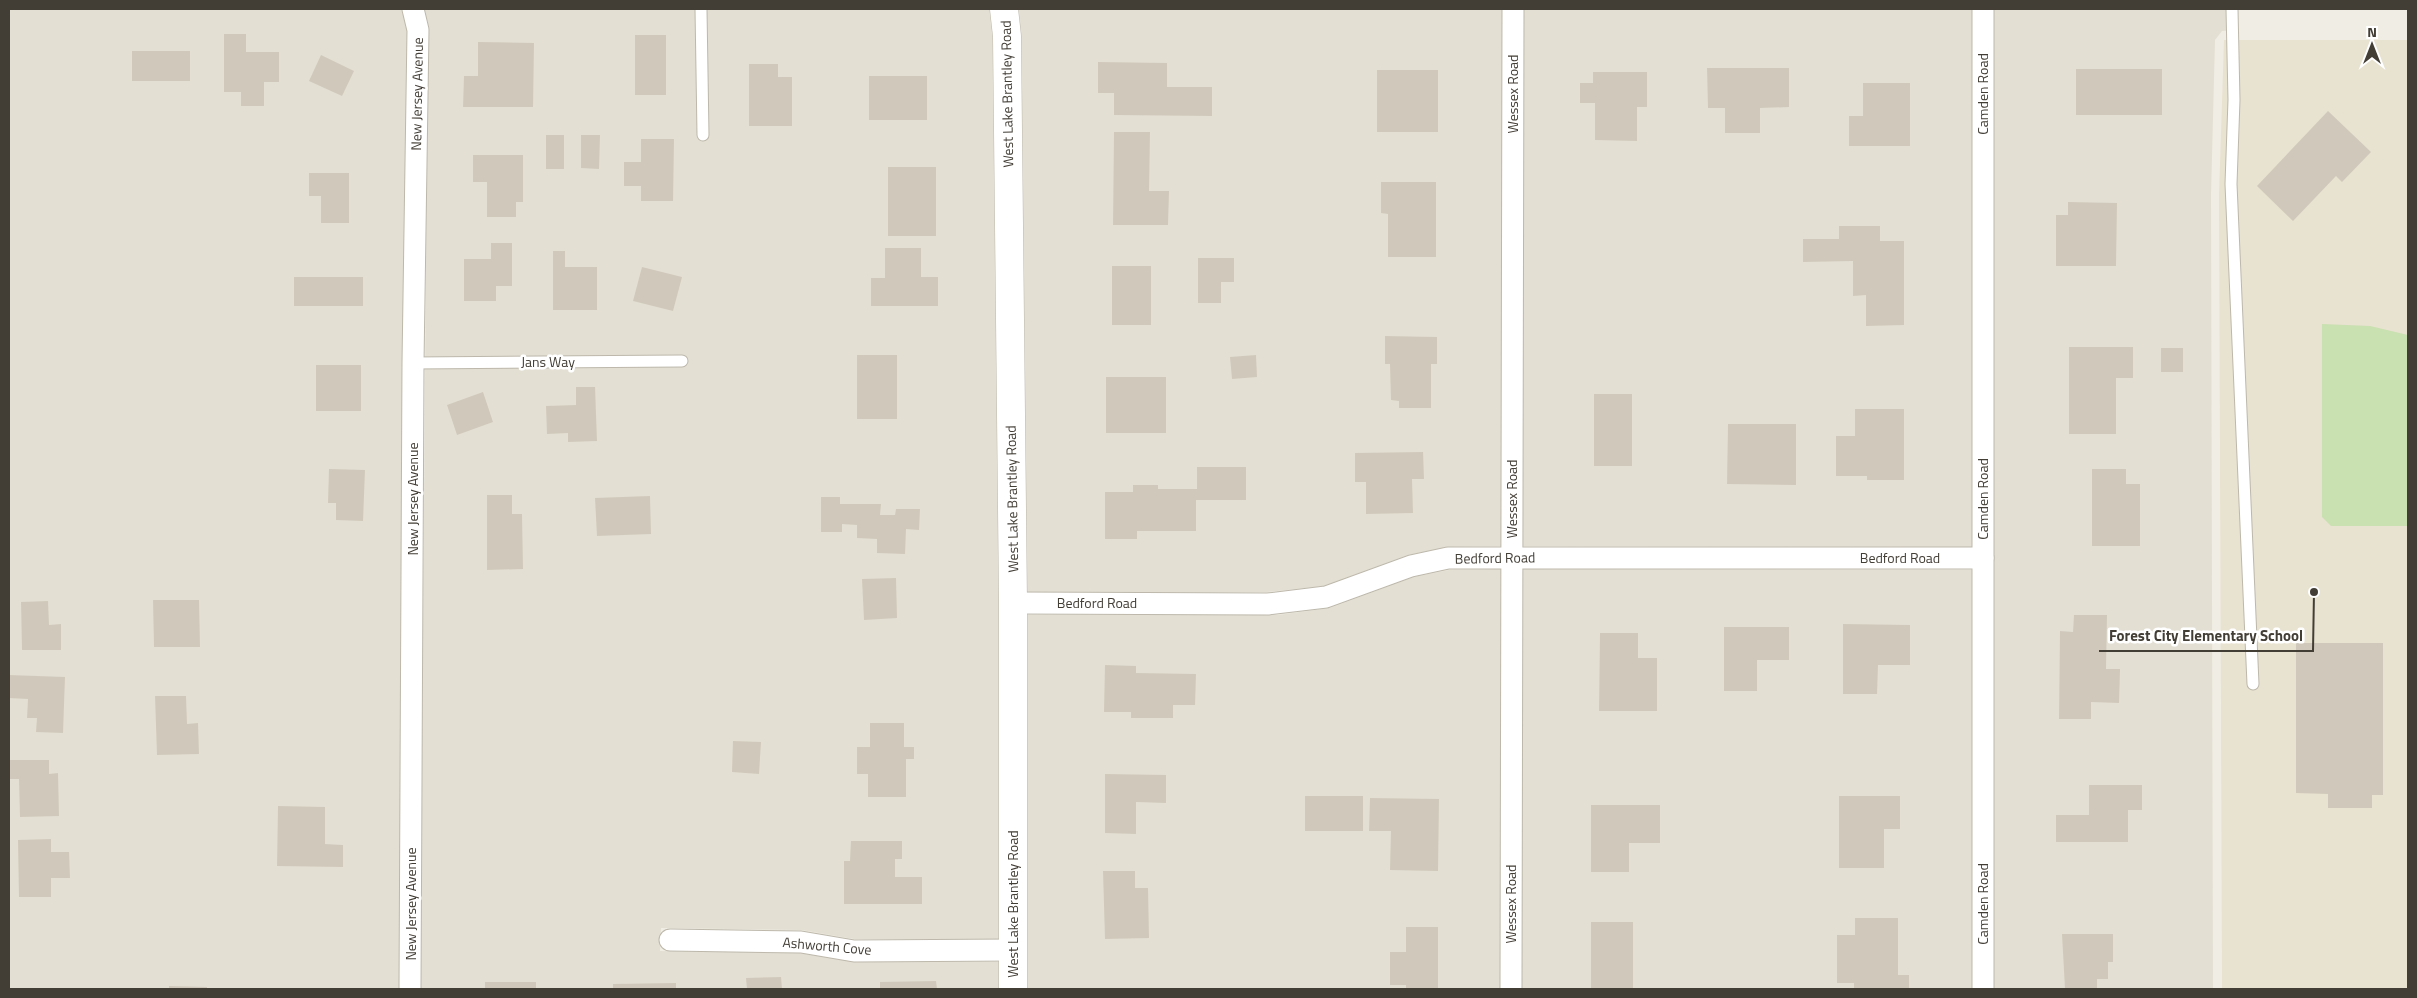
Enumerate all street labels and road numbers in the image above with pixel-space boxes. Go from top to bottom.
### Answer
street label: West Lake Brantley Road [995,20,1018,168]
street label: New Jersey Avenue [405,37,428,151]
street label: Camden Road [1972,53,1993,135]
street label: Wessex Road [1502,55,1523,133]
street label: Jans Way [521,351,575,372]
street label: West Lake Brantley Road [1000,425,1023,573]
street label: New Jersey Avenue [402,442,423,556]
street label: Camden Road [1972,458,1993,540]
street label: Wessex Road [1501,460,1522,538]
street label: Bedford Road [1455,546,1535,569]
street label: Bedford Road [1860,547,1940,568]
street label: Bedford Road [1057,592,1137,613]
street label: West Lake Brantley Road [1002,830,1023,978]
street label: New Jersey Avenue [400,847,421,961]
street label: Camden Road [1972,863,1993,945]
street label: Wessex Road [1500,865,1521,943]
street label: Ashworth Cove [782,931,872,960]

